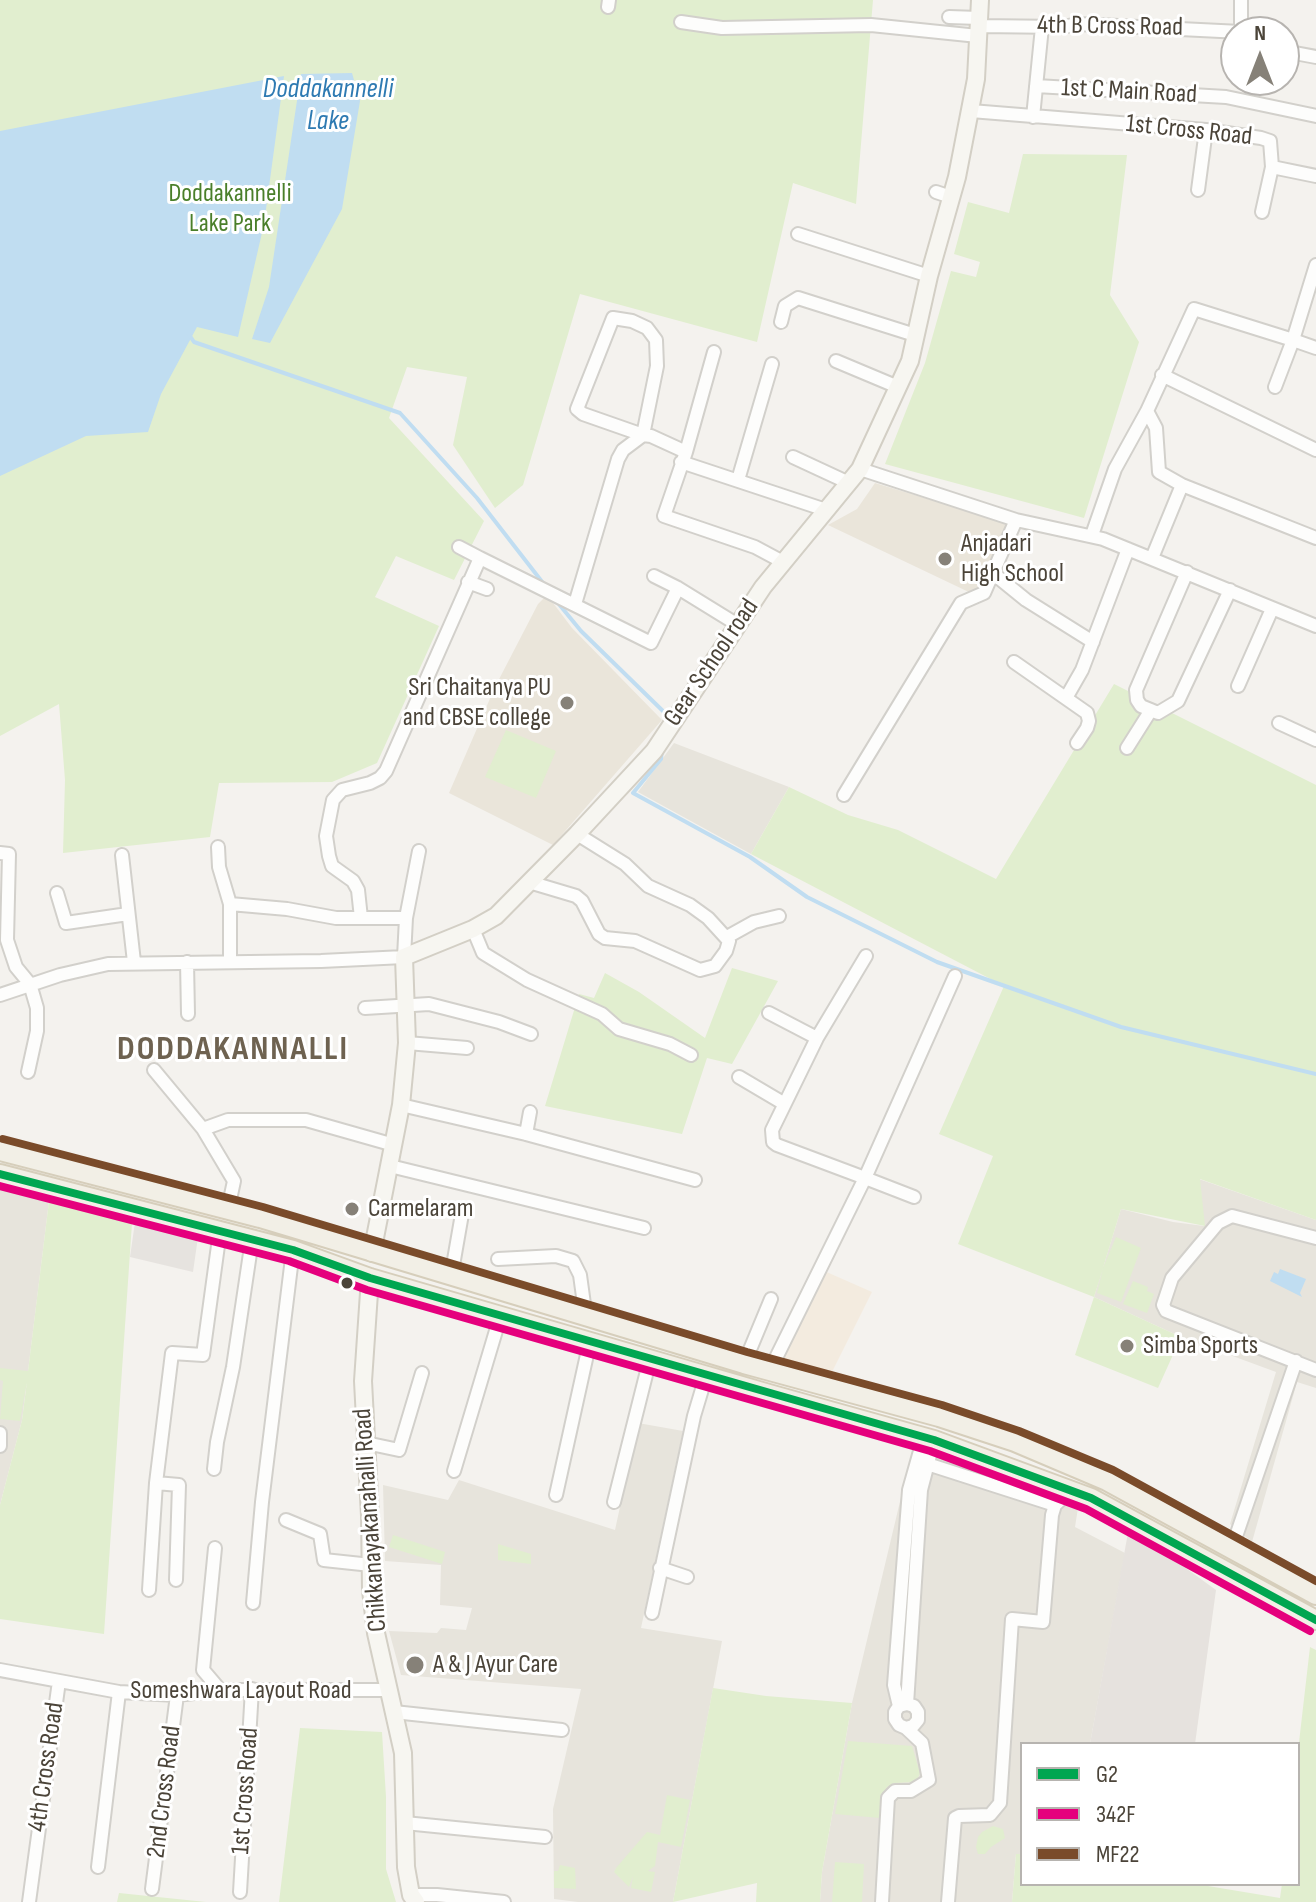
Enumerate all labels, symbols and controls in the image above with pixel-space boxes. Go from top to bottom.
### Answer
street label: 4th B Cross Road [1037,10,1183,44]
north arrow [1220,16,1300,96]
text: N [1254,20,1266,47]
water label: Doddakannelli Lake [263,73,393,139]
street label: 1st C Main Road [1060,73,1198,111]
street label: 1st Cross Road [1124,109,1254,153]
park label: Doddakannelli Lake Park [169,178,291,240]
place label: Anjadari High School [961,528,1064,590]
marker: Anjadari High School [936,550,954,568]
street label: Gear School road [658,593,766,733]
place label: Sri Chaitanya PU and CBSE college [403,672,551,734]
marker: Sri Chaitanya PU and CBSE college [558,694,576,712]
district label: DODDAKANNALLI [117,1030,349,1070]
place label: Carmelaram [368,1193,473,1225]
marker: Carmelaram [343,1200,361,1218]
unlabelled marker [339,1275,355,1291]
place label: Simba Sports [1143,1330,1258,1362]
marker: Simba Sports [1118,1337,1136,1355]
street label: Chikkanayakanahalli Road [348,1407,394,1633]
place label: A & J Ayur Care [433,1649,558,1681]
marker: A & J Ayur Care [404,1654,426,1676]
street label: Someshwara Layout Road [130,1675,352,1707]
street label: 4th Cross Road [22,1700,72,1834]
street label: 2nd Cross Road [141,1724,189,1860]
street label: 1st Cross Road [226,1727,266,1855]
legend [1020,1742,1300,1886]
text: G2 [1096,1760,1118,1789]
text: 342F [1096,1800,1136,1829]
text: MF22 [1096,1840,1139,1869]

